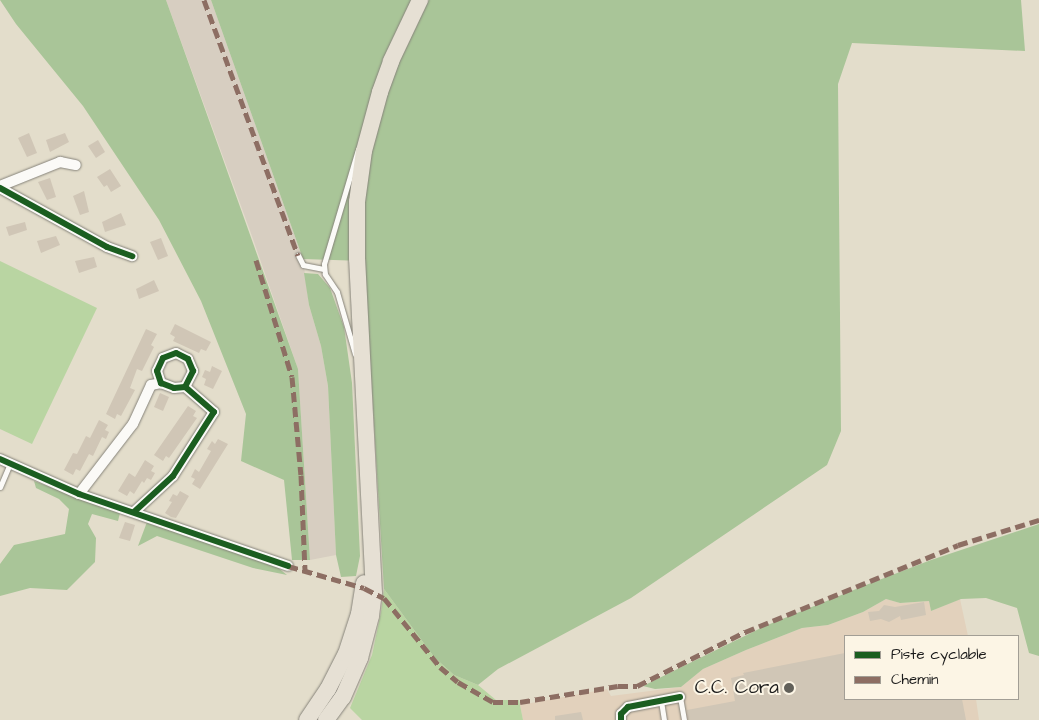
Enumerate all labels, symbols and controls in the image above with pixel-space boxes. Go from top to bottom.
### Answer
legend [844,635,1019,700]
text: Piste cyclable [891,644,987,665]
text: Chemin [891,669,939,690]
place label: C.C. Cora [695,677,779,699]
marker: C.C. Cora [783,682,795,694]

